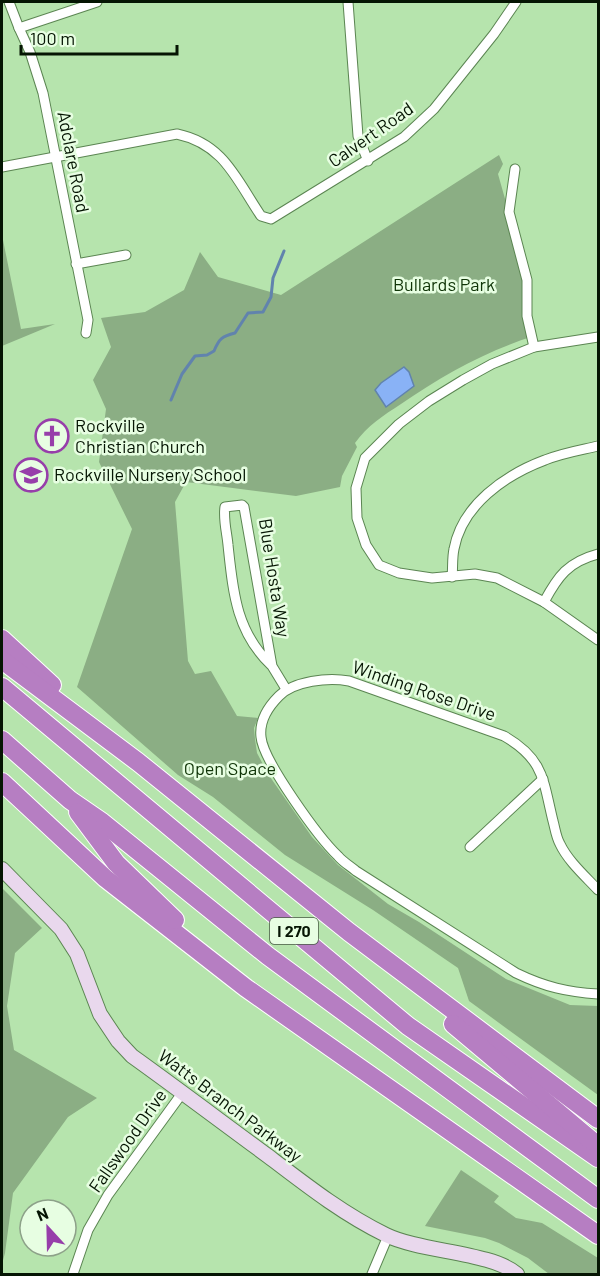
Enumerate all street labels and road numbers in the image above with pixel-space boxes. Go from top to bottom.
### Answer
street label: Calvert Road [324,97,417,172]
street label: Adclare Road [53,109,95,214]
street label: Blue Hosta Way [255,517,295,639]
street label: Winding Rose Drive [350,655,499,725]
road number: I 270 [270,918,318,944]
street label: Watts Branch Parkway [154,1044,307,1166]
street label: Fallswood Drive [83,1085,171,1196]

